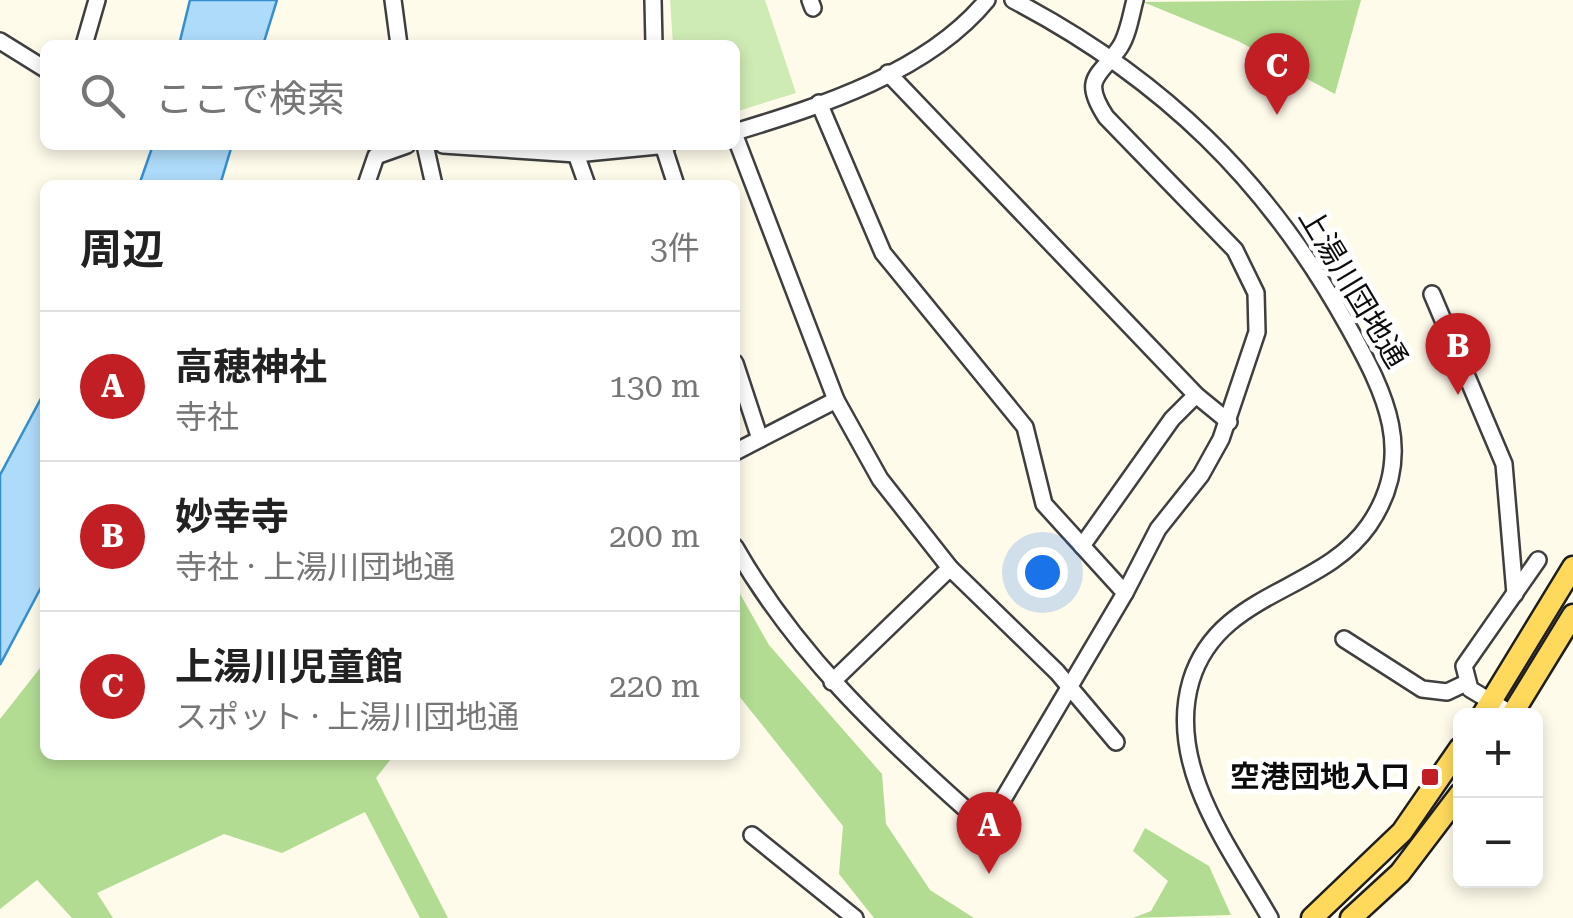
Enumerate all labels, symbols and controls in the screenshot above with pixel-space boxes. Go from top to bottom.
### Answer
pin: C [1244,32,1310,115]
search box [40,40,740,150]
icon: search [75,68,130,123]
text: ここで検索 [155,77,345,121]
street label: 上湯川団地通 [1292,202,1415,374]
text: 周辺 [80,225,164,274]
text: 3件 [650,229,700,267]
pin: B [1426,312,1490,395]
text: 高穂神社 [175,345,327,389]
text: A [101,367,124,405]
text: 130 m [609,367,700,405]
text: 寺社 [175,398,239,436]
text: 妙幸寺 [175,495,289,539]
text: B [101,517,124,555]
text: 200 m [609,517,700,555]
your location [1017,547,1068,598]
text: 寺社 · 上湯川団地通 [175,548,455,586]
text: 上湯川児童館 [175,645,403,689]
text: C [101,667,124,705]
text: 220 m [609,667,700,705]
text: スポット · 上湯川団地通 [175,698,519,736]
map controls [1453,708,1543,888]
button: + [1453,708,1543,798]
place label: 空港団地入口 [1230,759,1410,794]
marker: 空港団地入口 [1419,766,1441,788]
pin: A [956,792,1022,874]
button: − [1453,798,1543,888]

